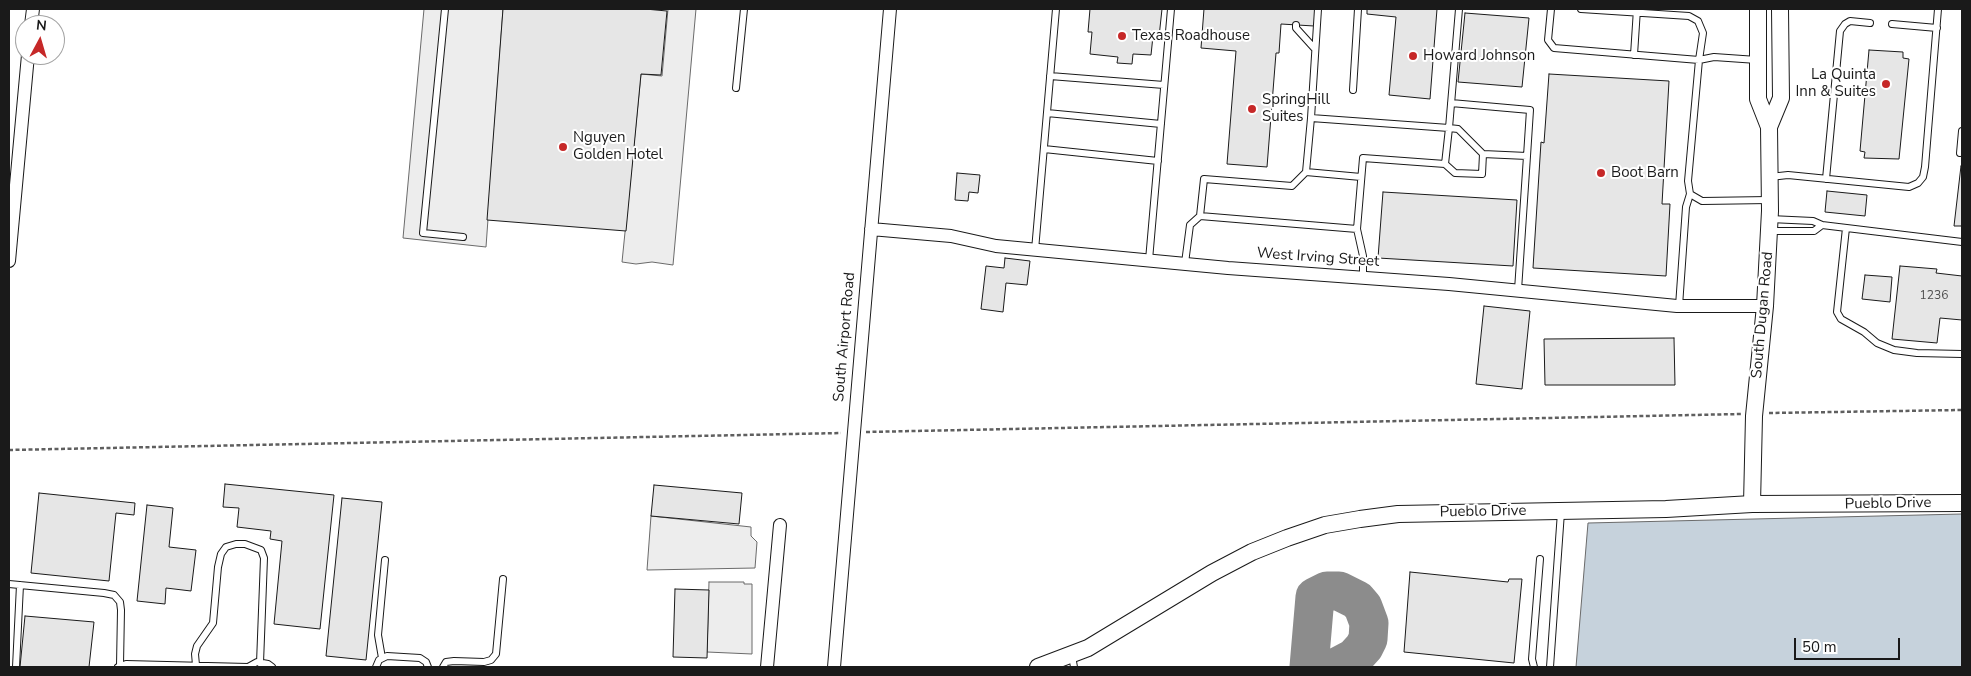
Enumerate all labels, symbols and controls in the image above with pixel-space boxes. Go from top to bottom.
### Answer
north arrow [15,15,65,65]
text: N [35,16,48,36]
place label: Texas Roadhouse [1132,27,1250,45]
marker: Texas Roadhouse [1116,30,1128,42]
place label: Howard Johnson [1423,47,1535,65]
marker: Howard Johnson [1407,50,1419,62]
place label: La Quinta Inn & Suites [1796,66,1876,101]
marker: La Quinta Inn & Suites [1880,78,1892,90]
place label: SpringHill Suites [1262,91,1330,126]
marker: SpringHill Suites [1246,103,1258,115]
place label: Nguyen Golden Hotel [573,129,663,164]
marker: Nguyen Golden Hotel [557,141,569,153]
place label: Boot Barn [1611,164,1679,182]
marker: Boot Barn [1595,167,1607,179]
street label: West Irving Street [1256,245,1380,271]
street label: South Dugan Road [1748,251,1778,379]
street label: South Airport Road [830,271,860,403]
house number: 1236 [1920,289,1948,303]
street label: Pueblo Drive [1845,494,1931,514]
street label: Pueblo Drive [1440,502,1526,522]
scale bar [1796,628,1902,660]
text: 50 m [1802,637,1837,657]

